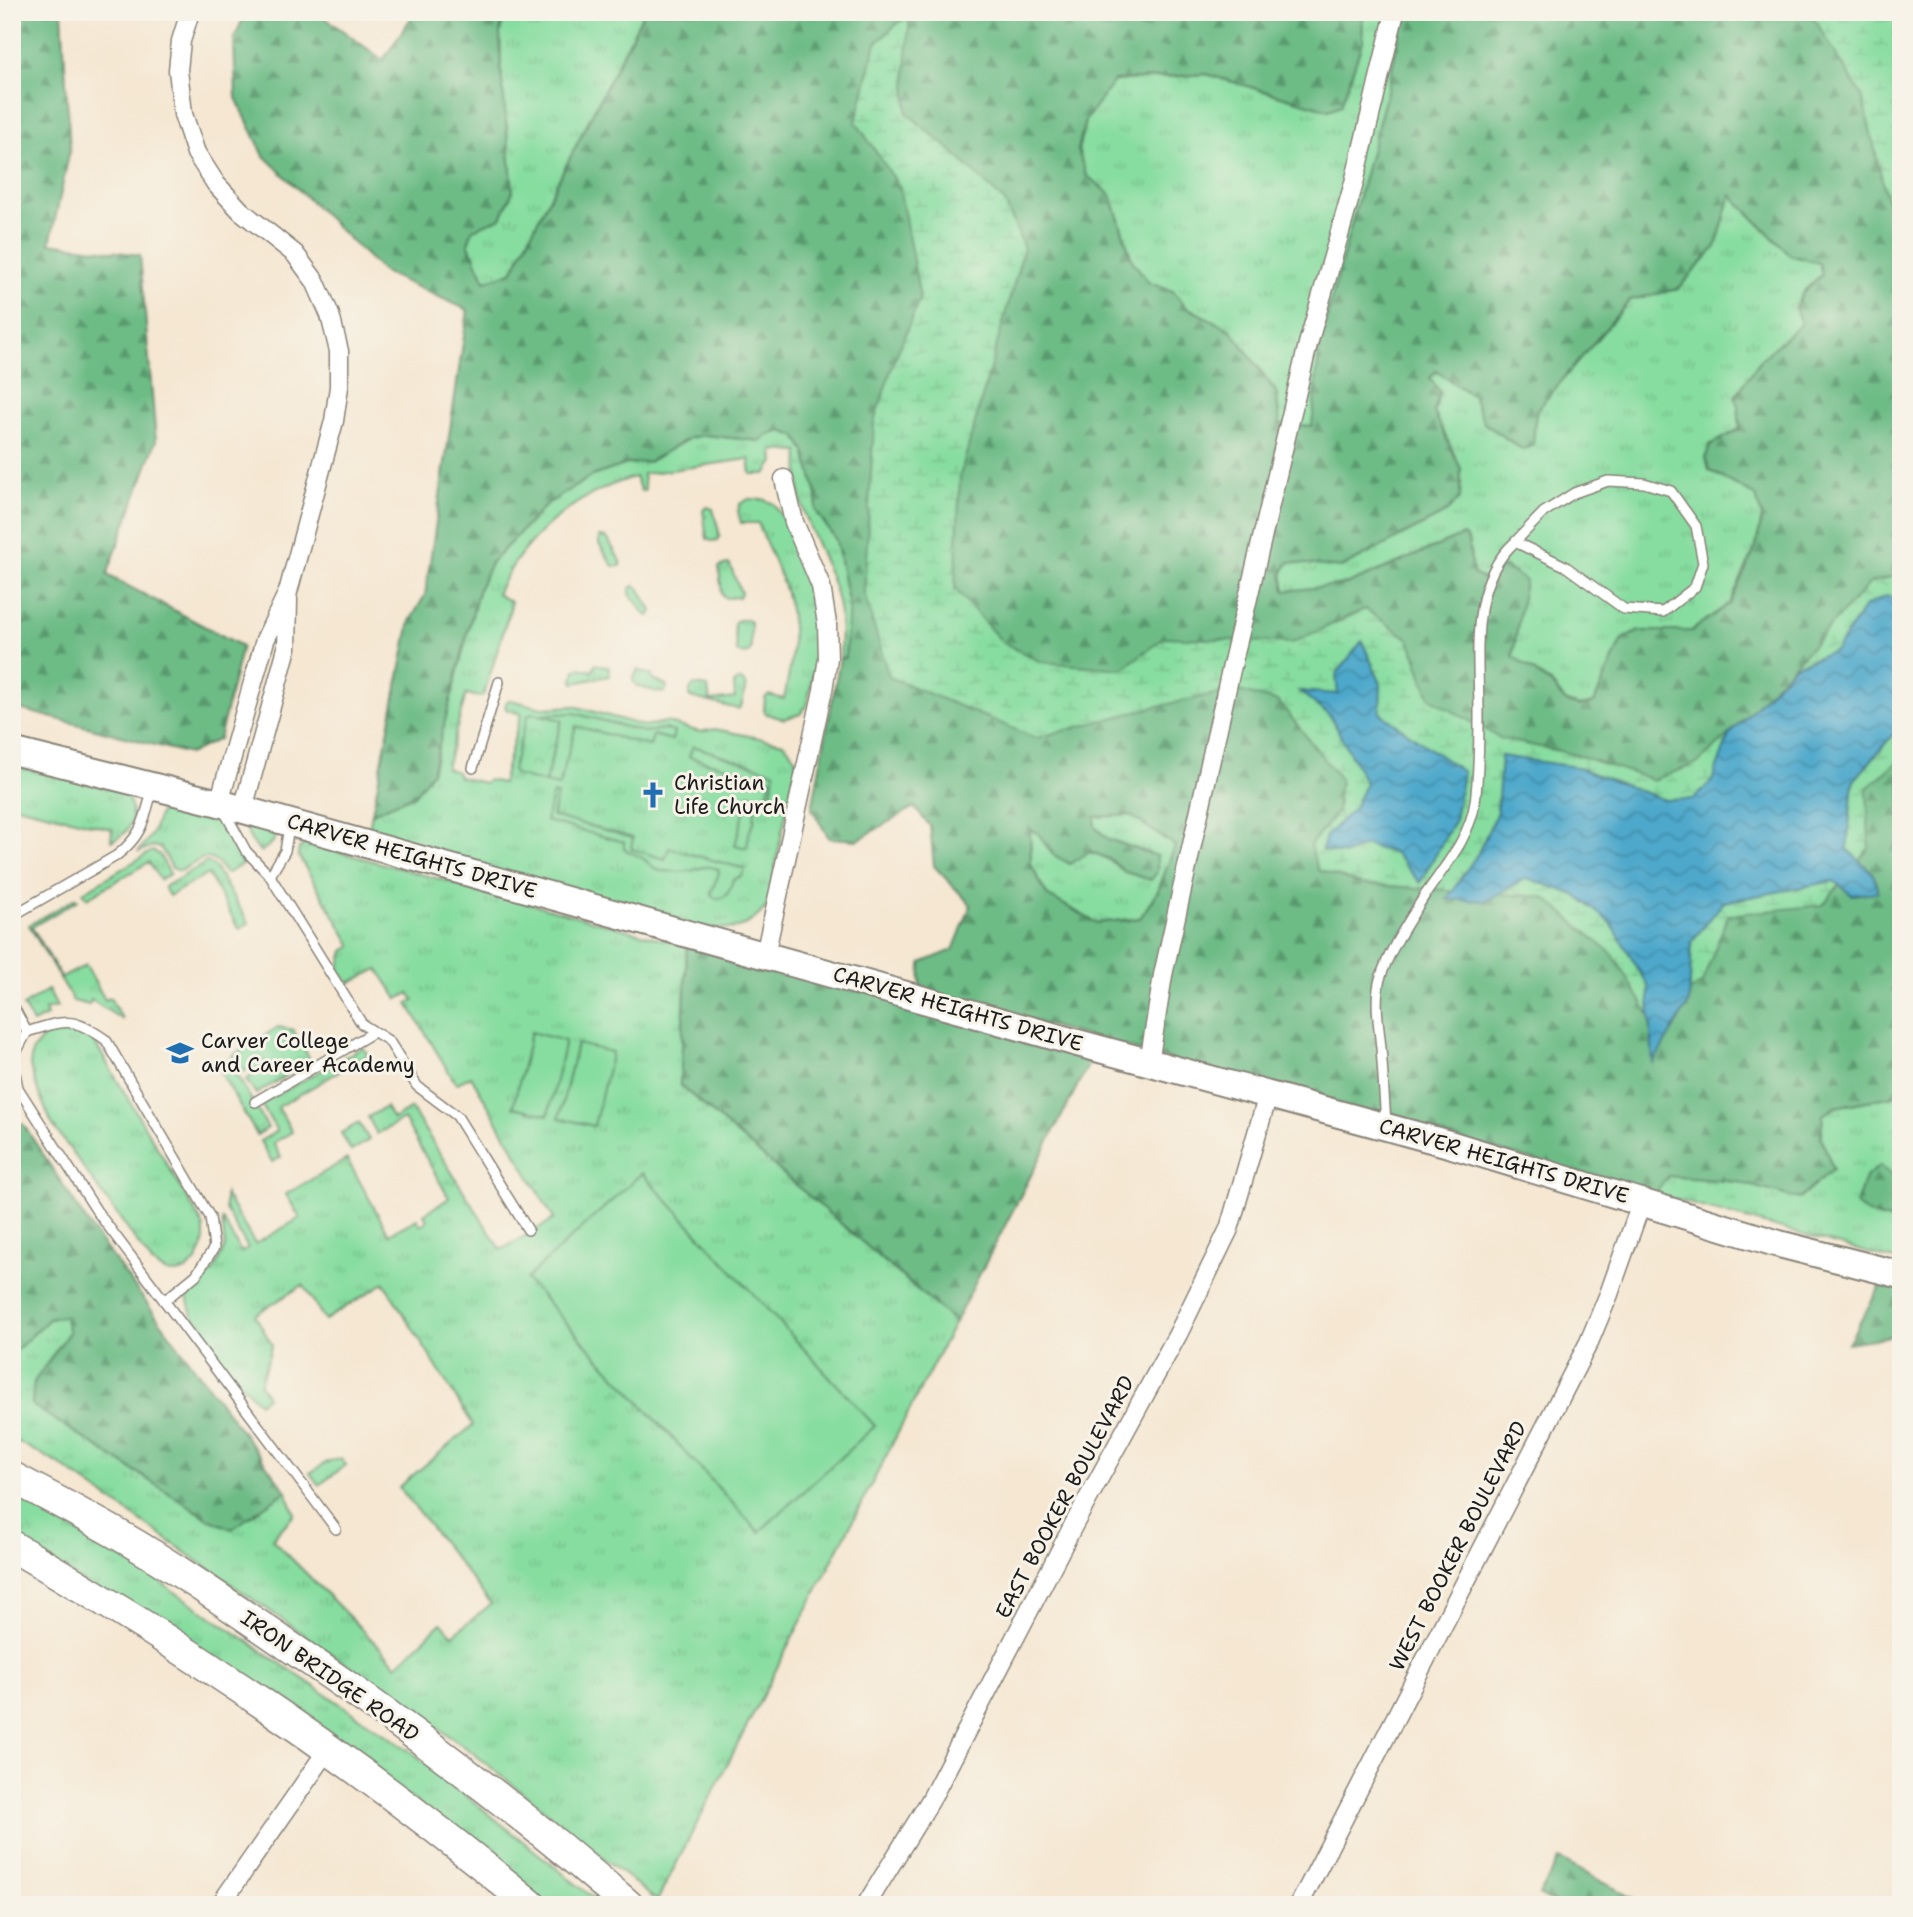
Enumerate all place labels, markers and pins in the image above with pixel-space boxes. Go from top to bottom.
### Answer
place label: Christian Life Church [674,769,786,821]
church icon: Christian Life Church [638,780,668,810]
place label: Carver College and Career Academy [201,1027,415,1079]
school or university icon: Carver College and Career Academy [165,1038,195,1068]

